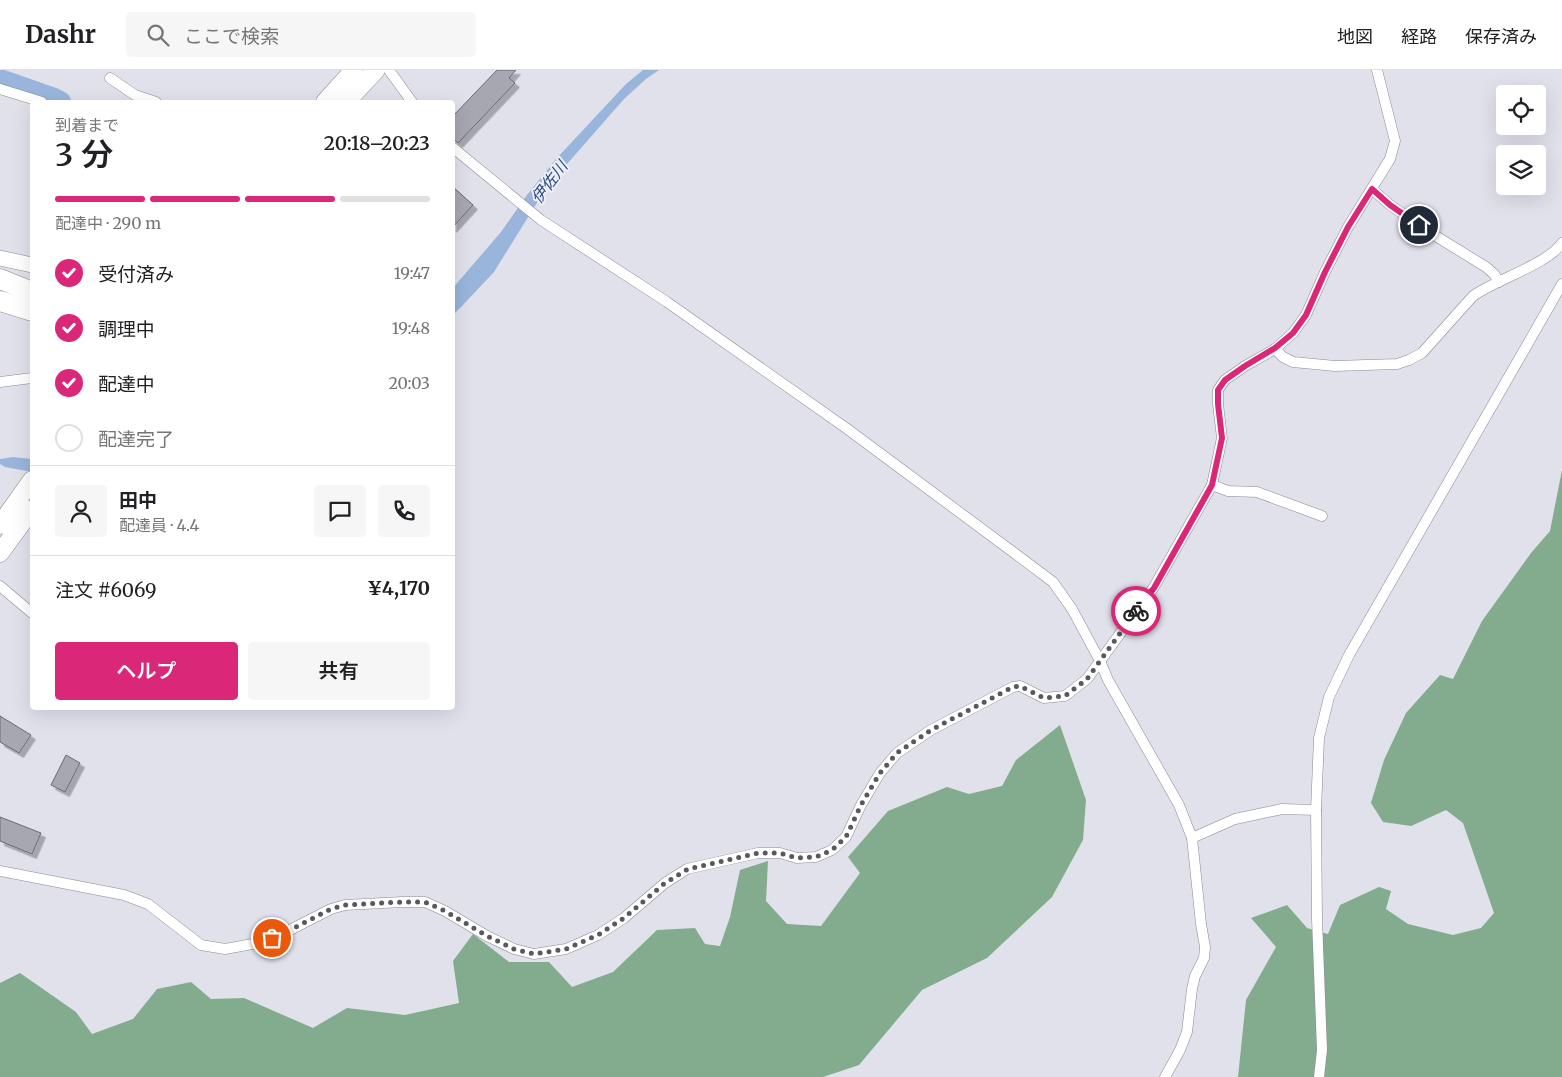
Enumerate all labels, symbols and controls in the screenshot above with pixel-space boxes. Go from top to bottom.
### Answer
search box [126,12,476,57]
text: Dashr [25,19,96,50]
icon: search [144,21,172,49]
text: ここで検索 [184,24,279,48]
text: 地図 [1337,25,1373,48]
text: 経路 [1401,25,1437,48]
text: 保存済み [1465,25,1537,48]
map controls [1496,85,1546,195]
button: locate [1496,85,1546,135]
text: 到着まで [55,115,119,135]
text: 20:18–20:23 [324,131,430,155]
text: 3 分 [55,135,113,175]
button: layers [1496,145,1546,195]
water label: 伊佐川 [527,155,573,207]
pin [1398,204,1440,246]
icon: home [1405,211,1433,239]
text: 配達中 · 290 m [55,213,161,233]
icon: check [55,259,83,287]
text: 受付済み [98,262,174,286]
text: 19:47 [394,263,430,283]
icon: check [55,314,83,342]
text: 調理中 [98,317,155,341]
text: 19:48 [392,318,430,338]
icon: check [55,369,83,397]
text: 配達中 [98,372,155,396]
text: 20:03 [388,373,430,393]
text: 配達完了 [98,427,174,451]
button: person [55,485,107,537]
button: chat [314,485,366,537]
button: phone [378,485,430,537]
text: 田中 [119,488,157,512]
text: 配達員 · 4.4 [119,515,199,535]
text: ¥4,170 [367,576,430,600]
text: 注文 #6069 [55,578,157,602]
courier [1111,586,1161,636]
icon: bike [1122,597,1150,625]
button: ヘルプ [55,642,238,700]
button: 共有 [248,642,430,700]
pin [251,917,293,959]
icon: bag [258,924,286,952]

